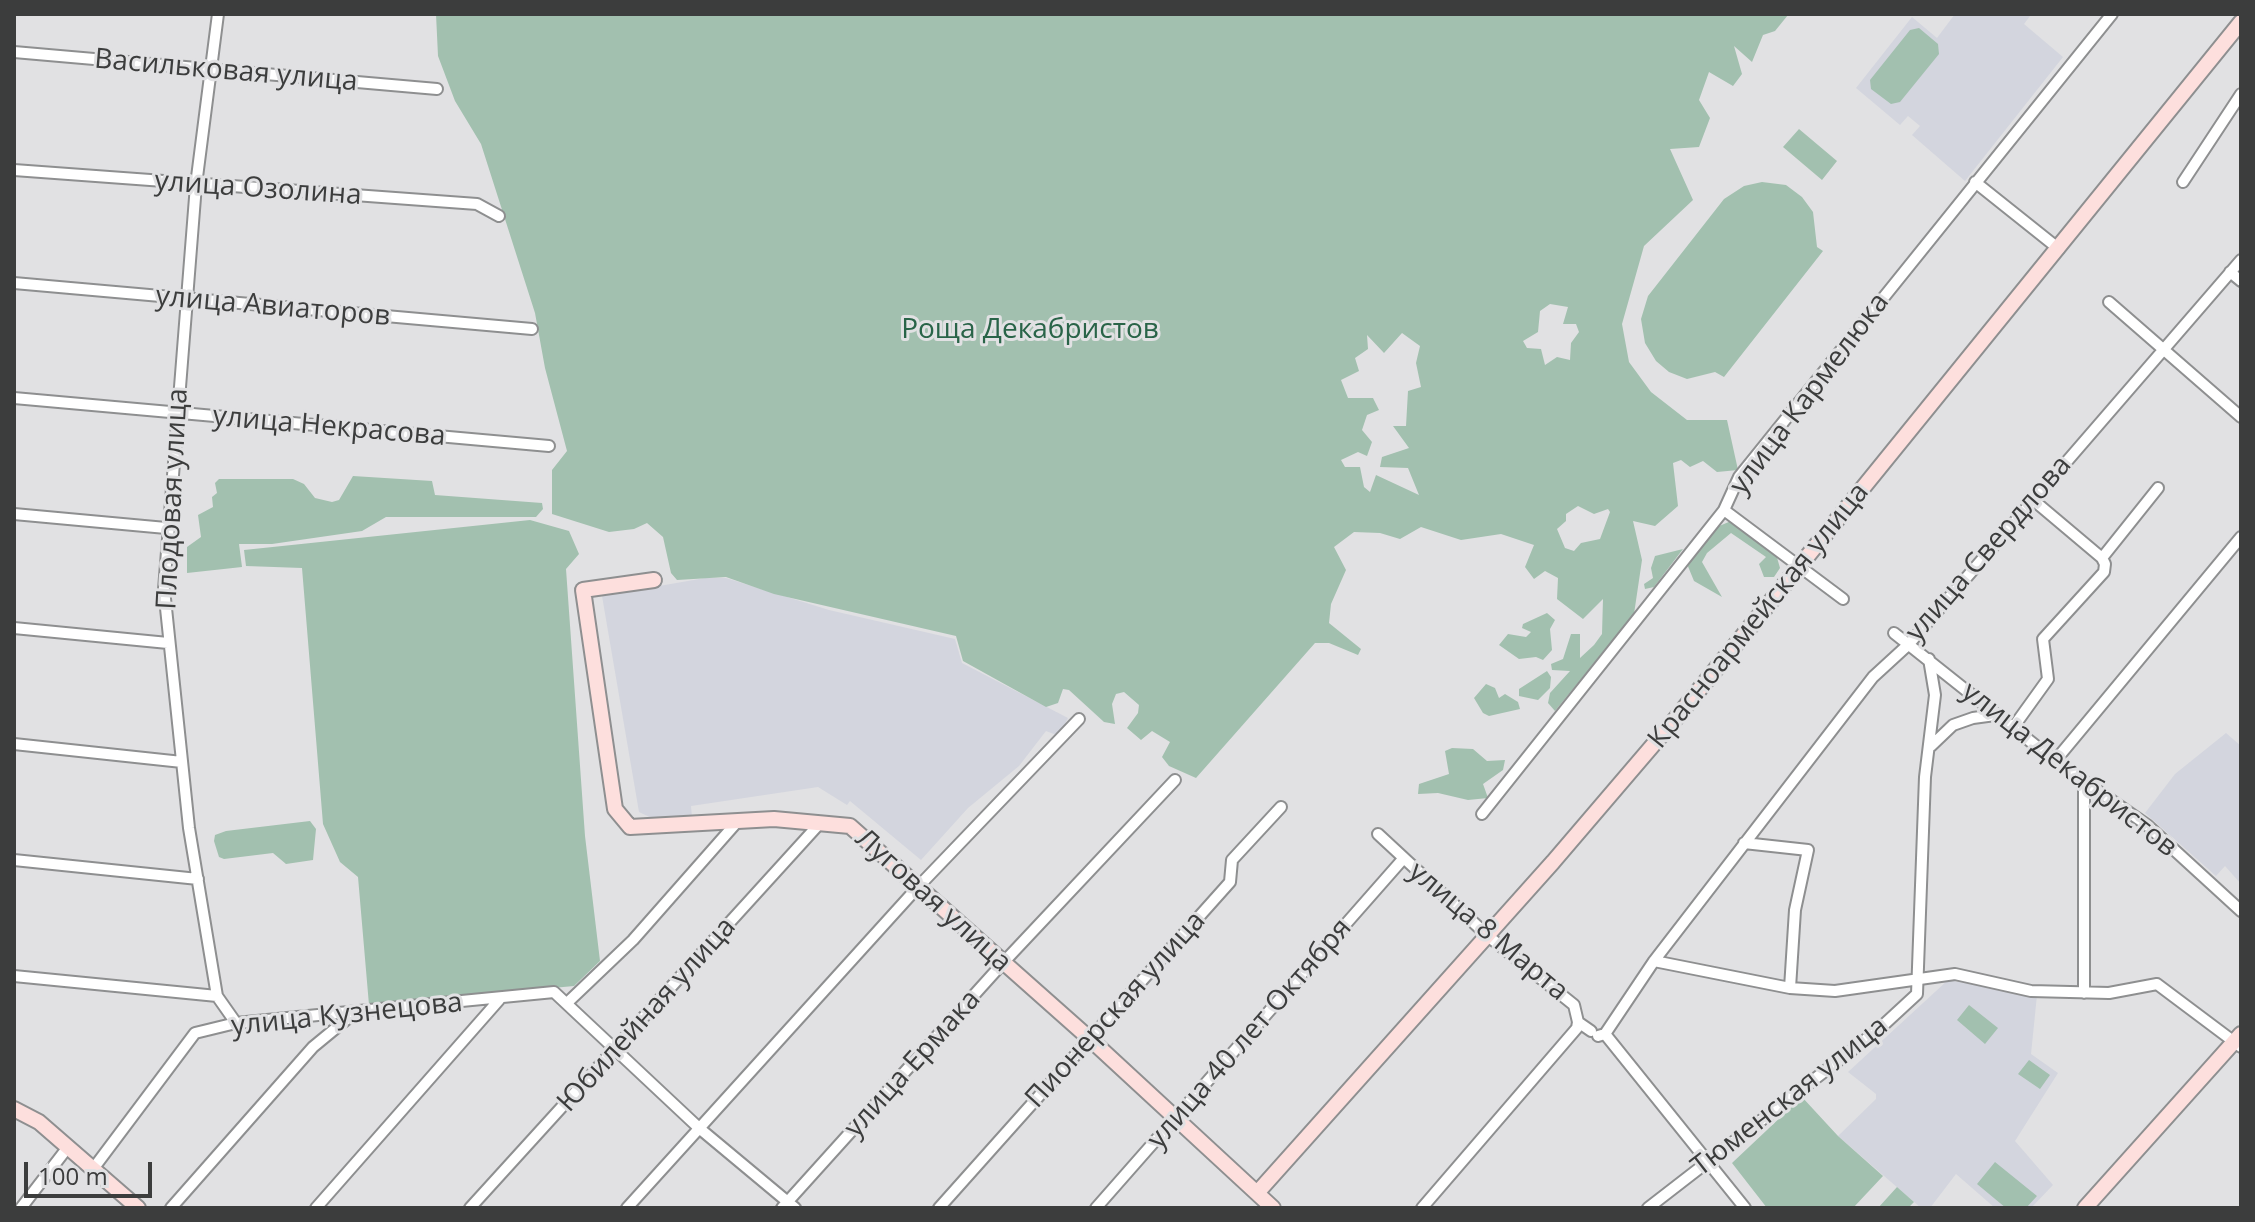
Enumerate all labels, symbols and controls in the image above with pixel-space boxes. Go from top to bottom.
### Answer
street label: Васильковая улица [93,43,359,99]
street label: улица Озолина [153,165,363,213]
street label: улица Авиаторов [154,280,392,334]
street label: улица Кармелюка [1723,287,1897,501]
park label: Роща Декабристов [901,313,1159,347]
street label: Плодовая улица [150,388,196,610]
street label: улица Некрасова [211,400,447,454]
street label: улица Свердлова [1899,449,2079,649]
street label: Красноармейская улица [1642,477,1876,755]
street label: улица Декабристов [1955,675,2183,865]
street label: Луговая улица [848,822,1018,980]
street label: улица 8 Марта [1401,855,1575,1009]
street label: Пионерская улица [1019,905,1213,1115]
street label: Юбилейная улица [551,911,743,1119]
street label: улица 40 лет Октября [1141,912,1359,1156]
street label: улица Ермака [838,983,988,1145]
street label: улица Кузнецова [230,986,464,1044]
street label: Тюменская улица [1685,1010,1895,1184]
scale bar [28,1146,156,1196]
text: 100 m [38,1159,108,1192]

